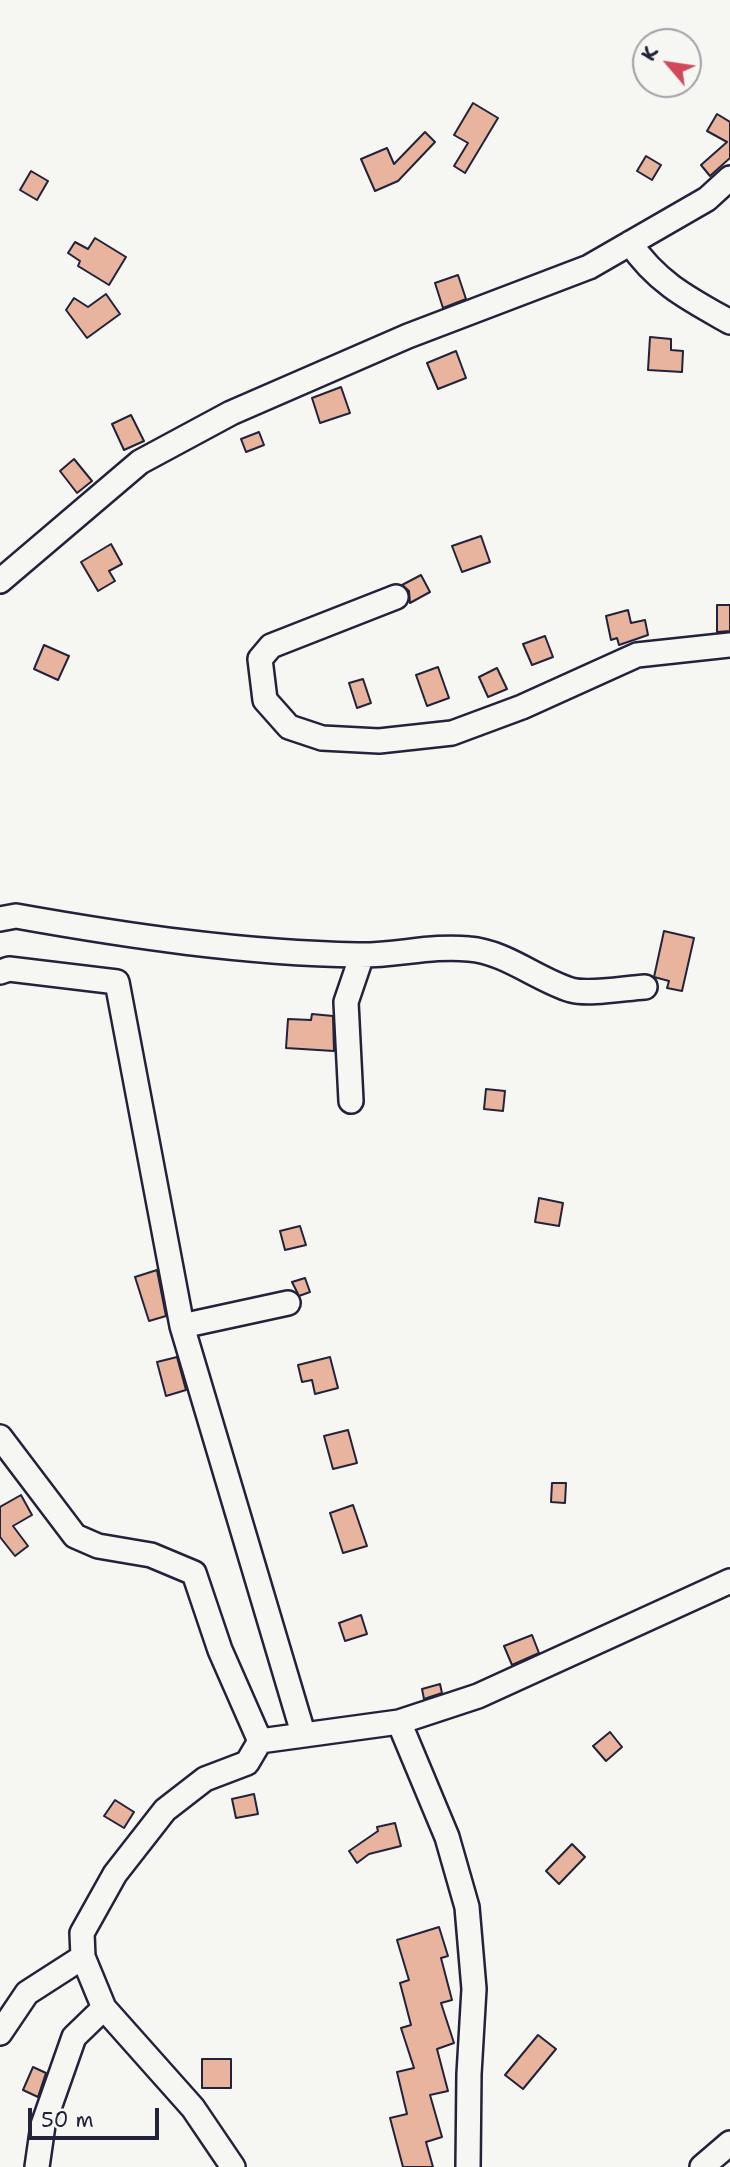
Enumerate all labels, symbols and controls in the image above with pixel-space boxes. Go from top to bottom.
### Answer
north arrow [632,28,702,98]
text: K [636,42,664,65]
scale bar [32,2094,163,2138]
text: 50 m [41,2106,94,2134]

